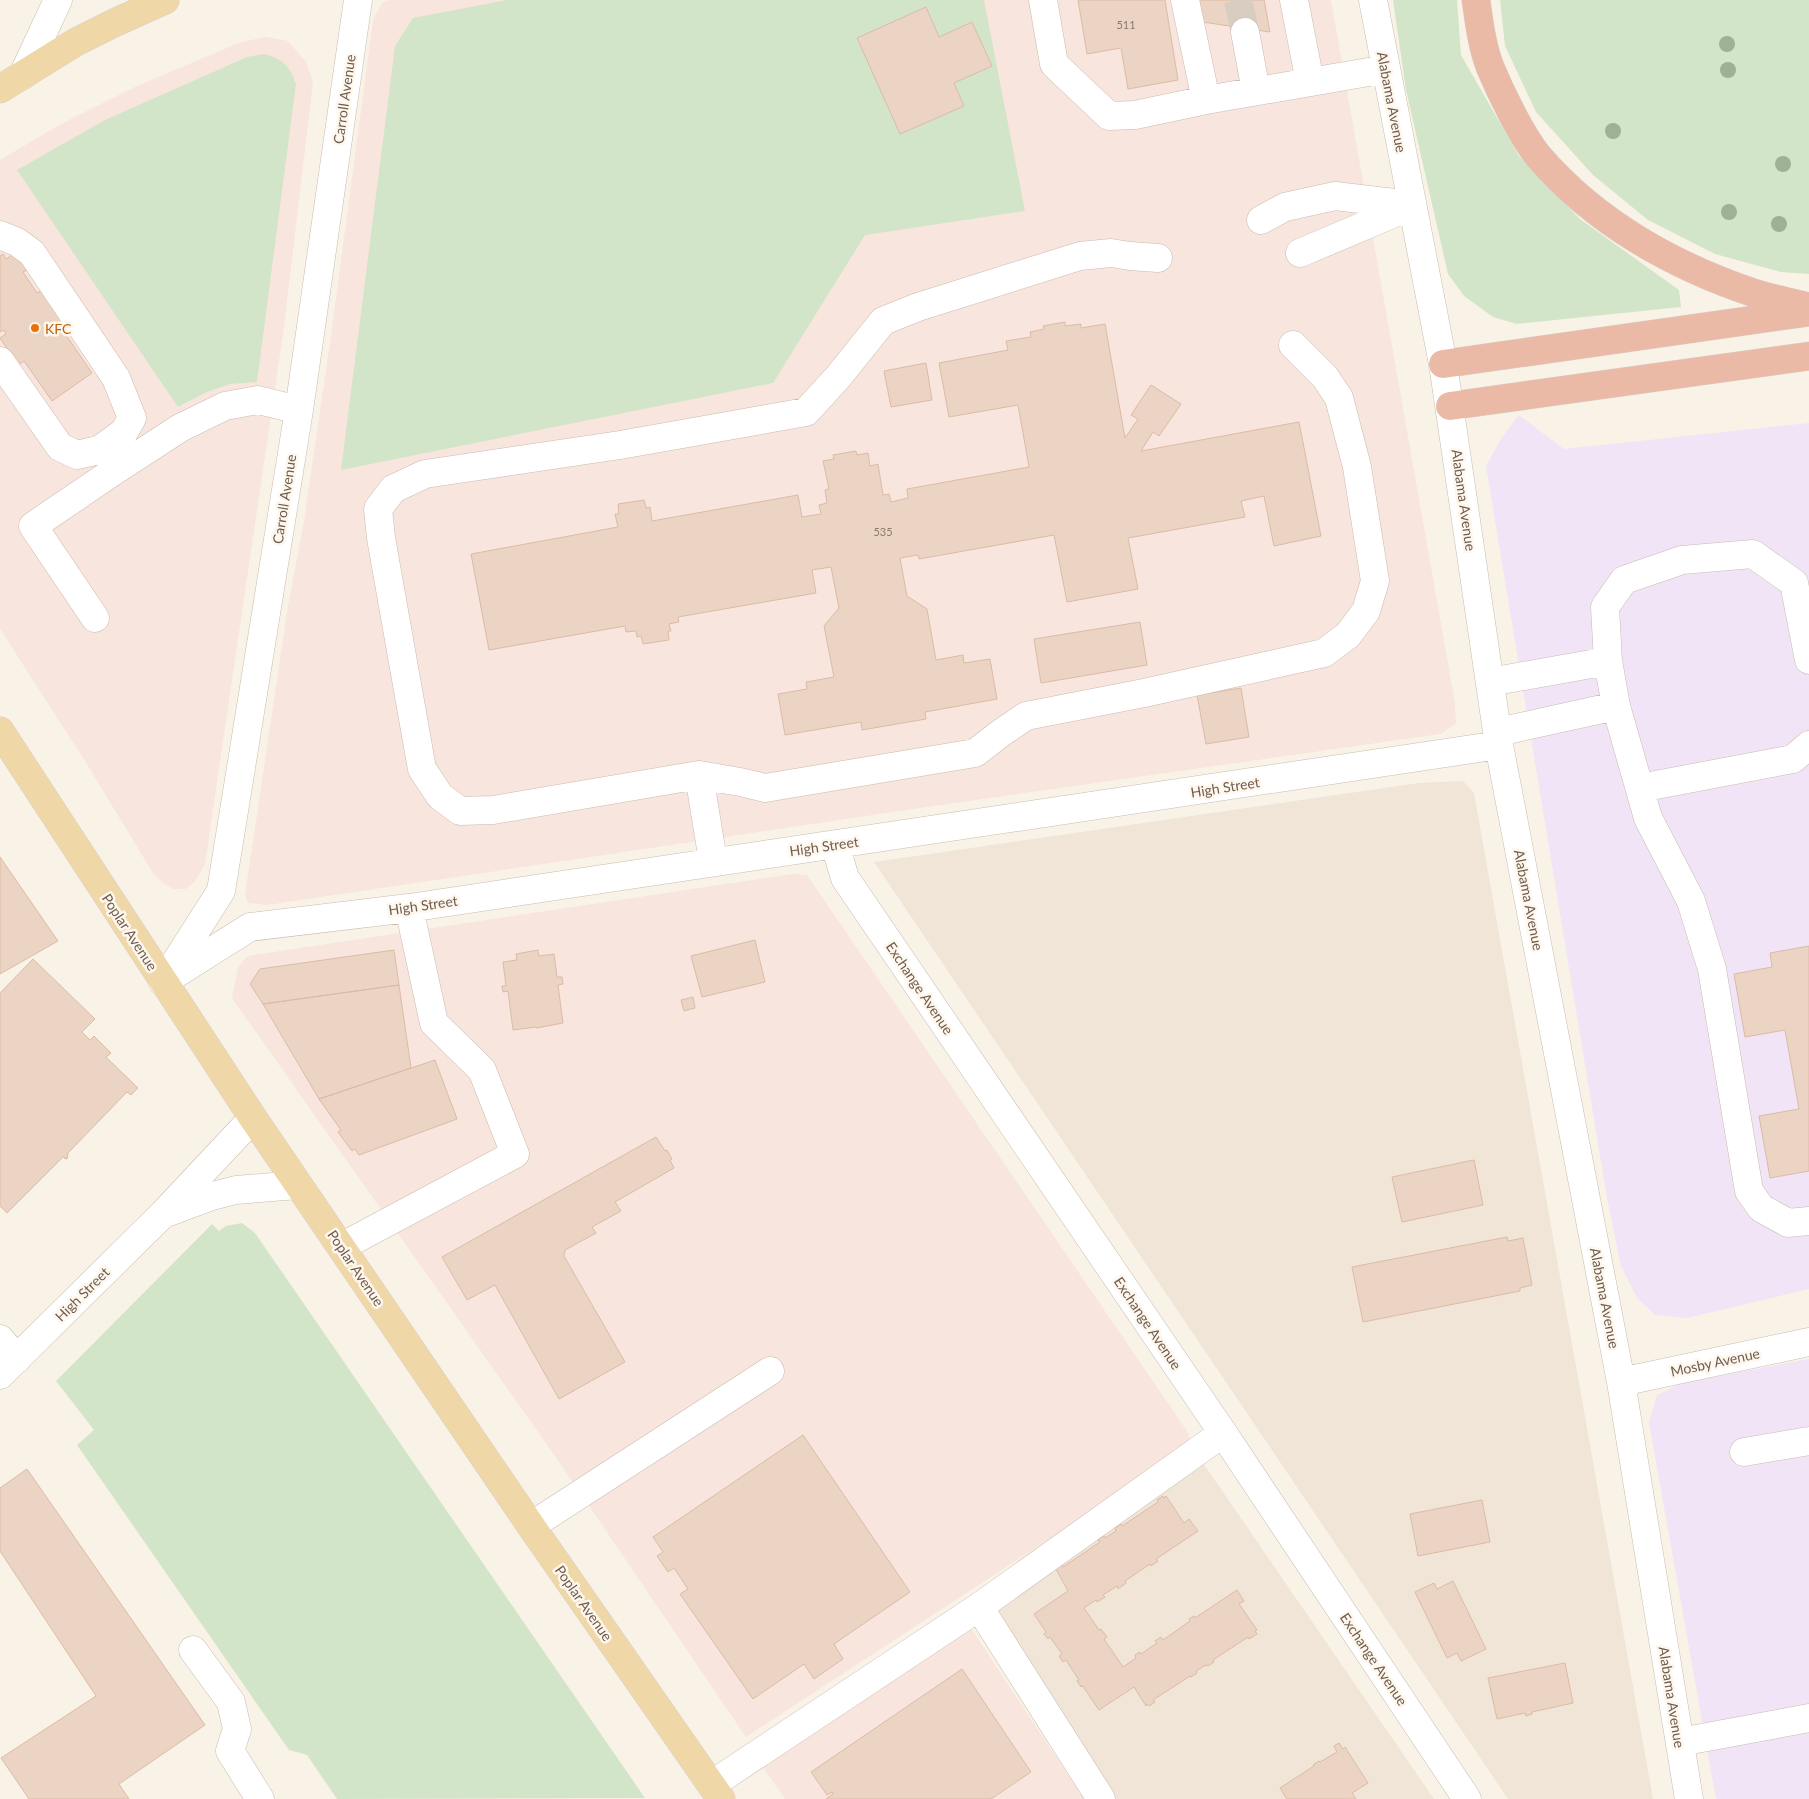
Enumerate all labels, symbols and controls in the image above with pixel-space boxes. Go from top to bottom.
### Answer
house number: 511 [1116,18,1136,31]
street label: Alabama Avenue [1374,50,1410,154]
street label: Carroll Avenue [329,53,359,145]
place label: KFC [45,320,72,337]
marker: KFC [29,322,41,334]
street label: Alabama Avenue [1448,448,1480,552]
street label: Carroll Avenue [269,453,299,545]
house number: 535 [873,525,893,538]
street label: High Street [1189,773,1261,801]
street label: High Street [788,833,860,859]
street label: Alabama Avenue [1511,848,1547,952]
street label: Poplar Avenue [99,890,161,974]
street label: High Street [387,892,459,918]
street label: Exchange Avenue [883,938,957,1038]
street label: Poplar Avenue [324,1227,388,1309]
street label: Alabama Avenue [1587,1246,1623,1350]
street label: High Street [51,1263,113,1325]
street label: Exchange Avenue [1111,1273,1185,1373]
street label: Mosby Avenue [1669,1344,1761,1380]
street label: Poplar Avenue [552,1562,616,1644]
street label: Exchange Avenue [1337,1609,1411,1709]
street label: Alabama Avenue [1656,1645,1688,1749]

